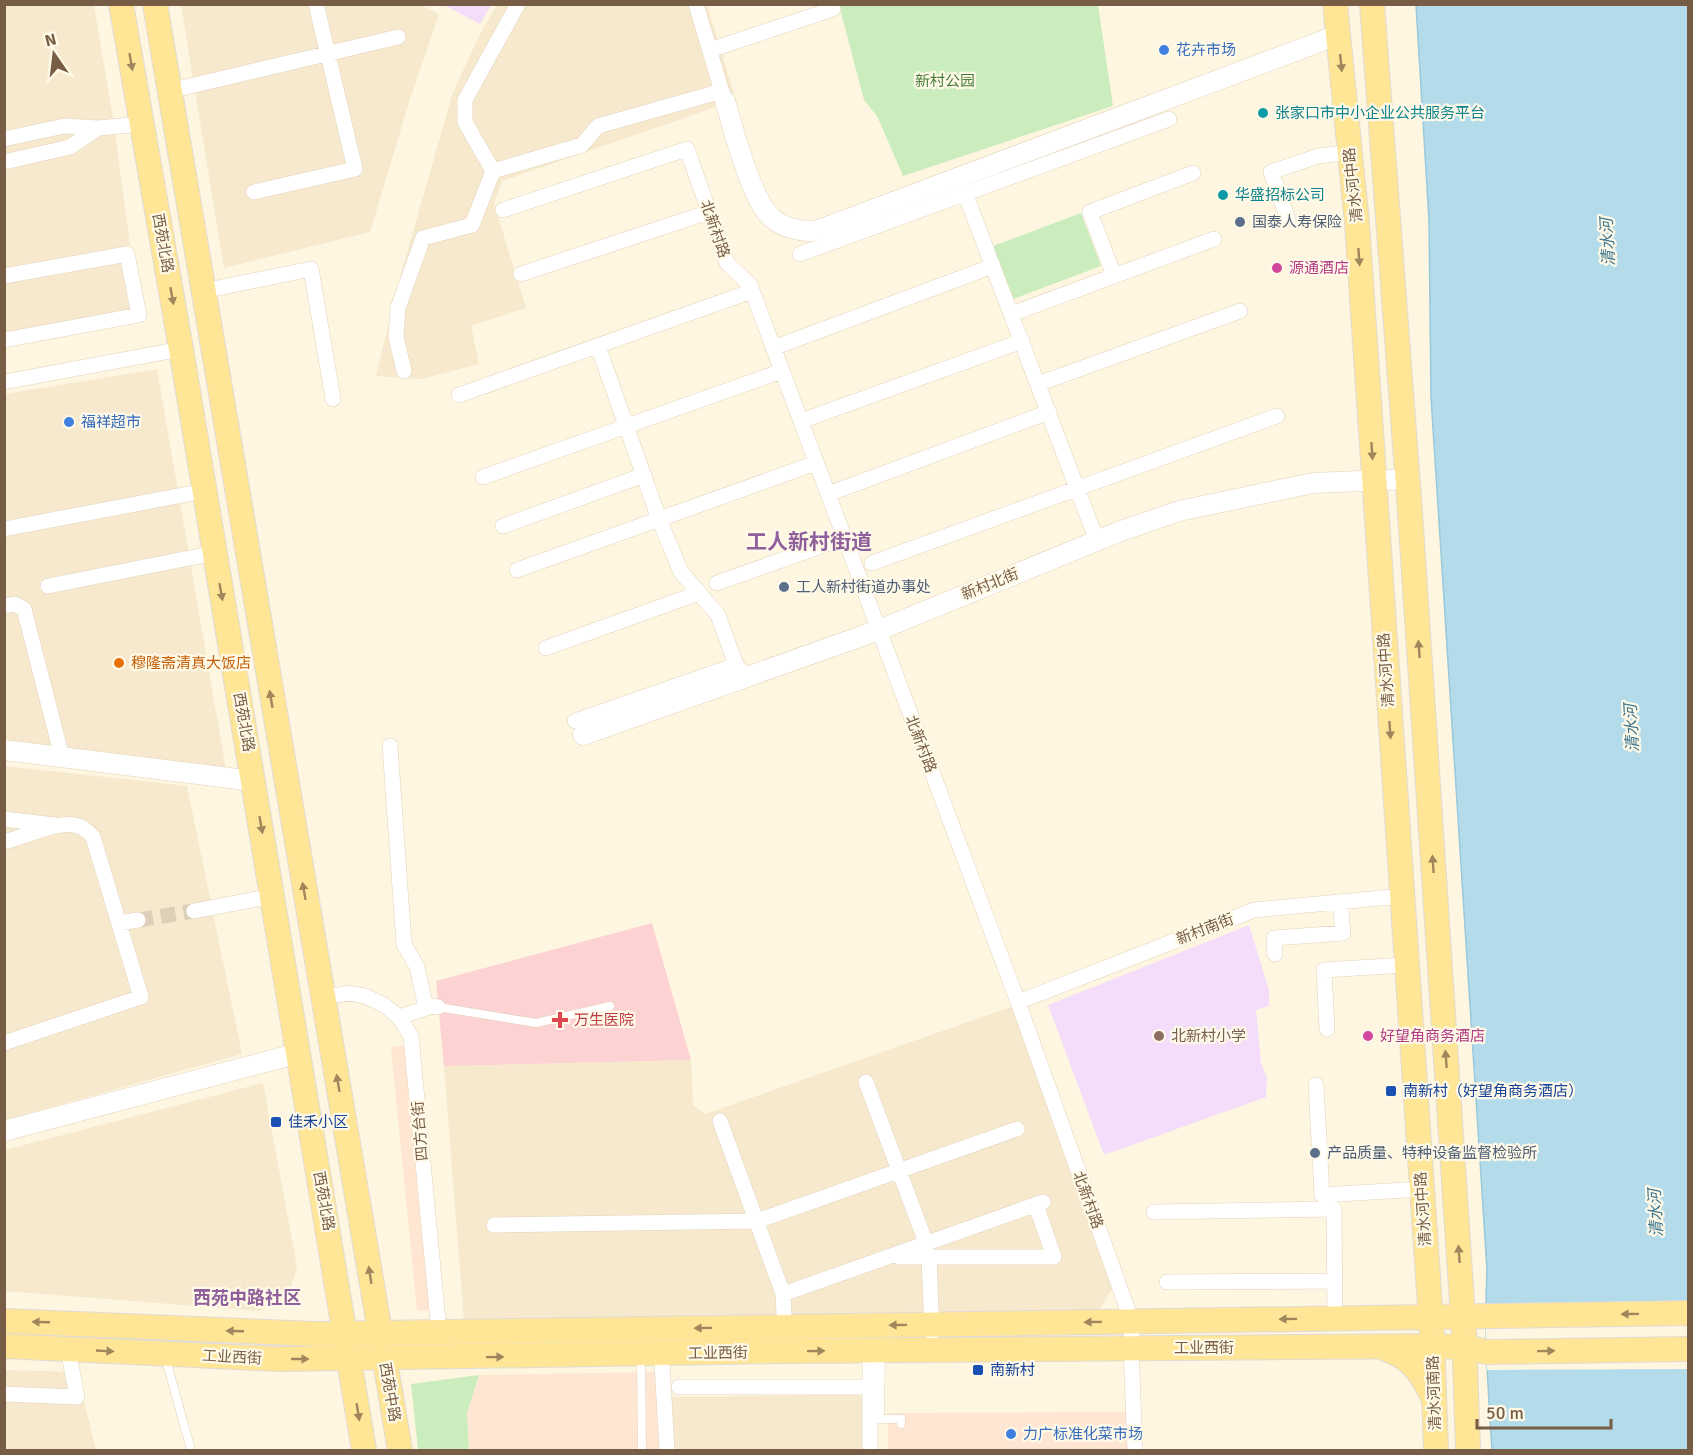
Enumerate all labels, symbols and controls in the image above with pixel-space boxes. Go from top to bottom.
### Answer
north arrow [24,24,84,84]
text: N [43,29,58,51]
place label: 花卉市场 [1176,41,1236,59]
marker: 花卉市场 [1157,43,1171,57]
one-way arrow [127,53,136,72]
one-way arrow [1336,53,1346,72]
park label: 新村公园 [915,72,975,90]
place label: 张家口市中小企业公共服务平台 [1275,104,1485,122]
marker: 张家口市中小企业公共服务平台 [1256,106,1270,120]
street label: 清水河中路 [1340,147,1366,223]
place label: 华盛招标公司 [1235,186,1325,204]
marker: 华盛招标公司 [1216,188,1230,202]
street label: 北新村路 [697,198,733,260]
street label: 西苑北路 [149,212,177,274]
place label: 国泰人寿保险 [1252,213,1342,231]
marker: 国泰人寿保险 [1233,215,1247,229]
water label: 清水河 [1597,215,1619,266]
one-way arrow [1354,247,1364,266]
place label: 源通酒店 [1289,259,1349,277]
marker: 源通酒店 [1270,261,1284,275]
one-way arrow [168,286,177,305]
place label: 福祥超市 [81,413,141,431]
marker: 福祥超市 [62,415,76,429]
one-way arrow [1367,442,1376,461]
district label: 工人新村街道 [746,529,872,555]
street label: 新村北街 [959,564,1021,604]
place label: 工人新村街道办事处 [796,578,931,596]
marker: 工人新村街道办事处 [777,580,791,594]
one-way arrow [217,582,226,601]
street label: 清水河中路 [1374,632,1398,708]
one-way arrow [1414,639,1424,658]
place label: 穆隆斋清真大饭店 [131,654,251,672]
marker: 穆隆斋清真大饭店 [112,656,126,670]
one-way arrow [267,689,276,708]
street label: 西苑北路 [230,691,258,753]
water label: 清水河 [1621,701,1643,752]
street label: 北新村路 [902,713,940,775]
one-way arrow [1385,720,1395,739]
one-way arrow [257,816,266,835]
one-way arrow [1428,855,1438,874]
one-way arrow [299,881,308,900]
street label: 新村南街 [1174,910,1236,948]
marker: 万生医院 [551,1011,569,1029]
place label: 万生医院 [574,1011,634,1029]
place label: 北新村小学 [1171,1027,1246,1045]
place label: 好望角商务酒店 [1380,1027,1485,1045]
marker: 北新村小学 [1152,1029,1166,1043]
marker: 好望角商务酒店 [1361,1029,1375,1043]
one-way arrow [1441,1049,1451,1068]
one-way arrow [333,1073,342,1092]
place label: 南新村（好望角商务酒店） [1403,1082,1583,1100]
marker: 南新村（好望角商务酒店） [1384,1084,1398,1098]
street label: 四方台街 [408,1100,432,1162]
place label: 佳禾小区 [288,1113,348,1131]
marker: 佳禾小区 [269,1115,283,1129]
place label: 产品质量、特种设备监督检验所 [1327,1144,1537,1162]
marker: 产品质量、特种设备监督检验所 [1308,1146,1322,1160]
street label: 北新村路 [1069,1169,1107,1231]
street label: 西苑北路 [310,1170,338,1232]
street label: 清水河中路 [1411,1171,1435,1247]
water label: 清水河 [1645,1186,1667,1237]
one-way arrow [1454,1244,1463,1263]
one-way arrow [365,1266,374,1285]
district label: 西苑中路社区 [193,1287,301,1309]
one-way arrow [1621,1310,1640,1319]
one-way arrow [1279,1315,1298,1324]
one-way arrow [1084,1317,1103,1327]
one-way arrow [31,1318,50,1327]
one-way arrow [889,1320,908,1330]
one-way arrow [694,1323,713,1333]
one-way arrow [226,1326,245,1335]
street label: 工业西街 [1174,1339,1234,1357]
street label: 工业西街 [688,1343,748,1363]
street label: 工业西街 [202,1346,262,1368]
one-way arrow [806,1346,825,1356]
one-way arrow [1536,1346,1555,1356]
one-way arrow [95,1347,114,1356]
one-way arrow [485,1352,504,1362]
one-way arrow [290,1354,309,1364]
street label: 清水河南路 [1424,1355,1444,1431]
street label: 西苑中路 [376,1361,404,1423]
place label: 南新村 [990,1361,1035,1379]
marker: 南新村 [971,1363,985,1377]
scale bar [1477,1392,1610,1430]
text: 50 m [1486,1402,1524,1424]
one-way arrow [354,1403,363,1422]
place label: 力广标准化菜市场 [1023,1425,1143,1443]
marker: 力广标准化菜市场 [1004,1427,1018,1441]

